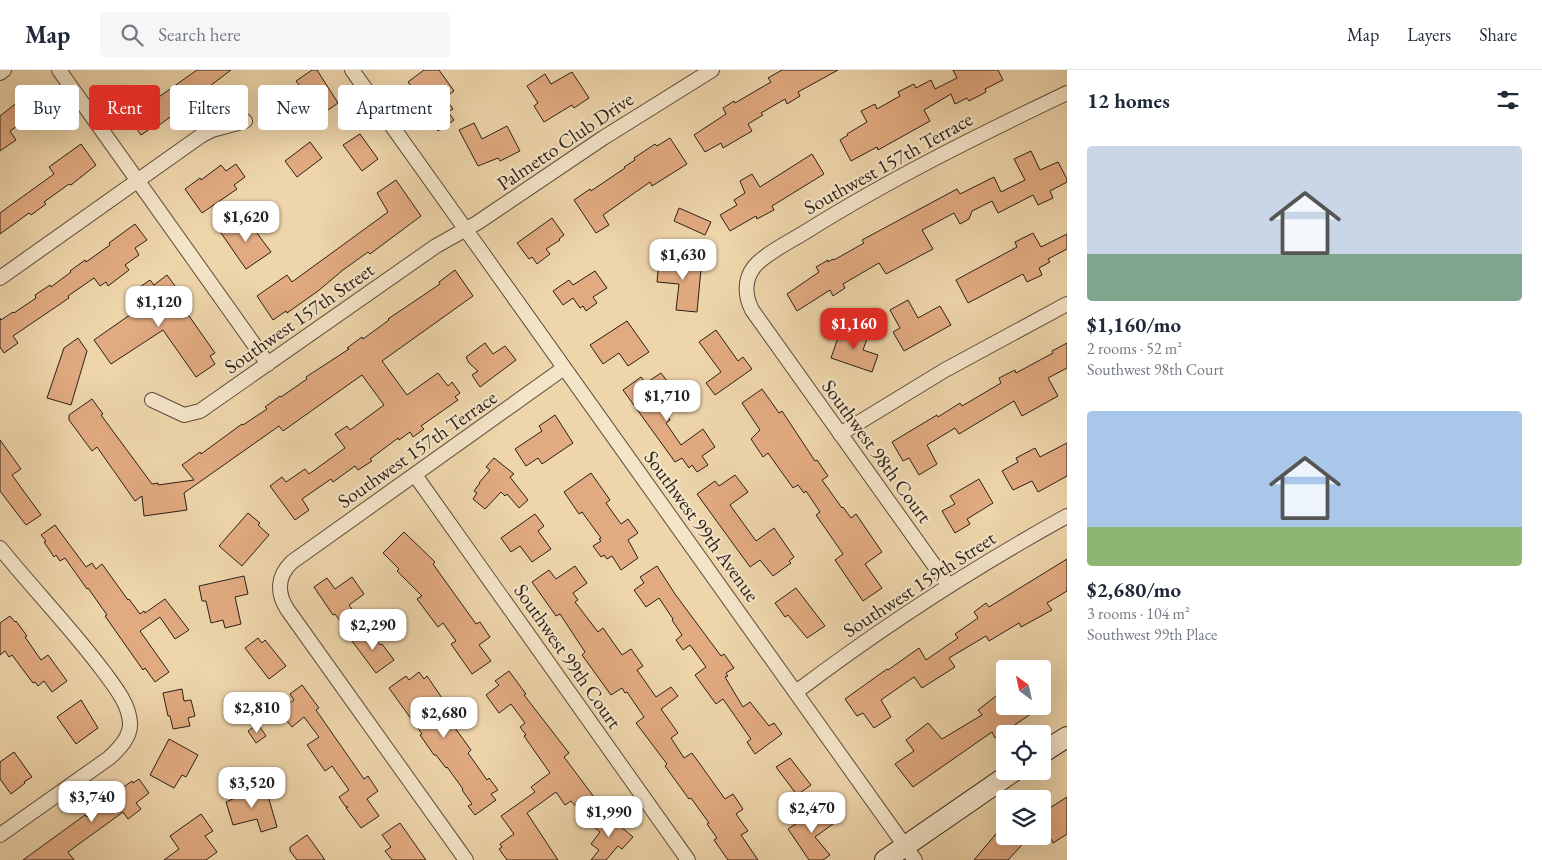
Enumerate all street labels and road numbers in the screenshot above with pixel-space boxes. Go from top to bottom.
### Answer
street label: Palmetto Club Drive [492,86,638,196]
street label: Southwest 157th Terrace [799,106,977,220]
street label: Southwest 157th Street [219,256,379,379]
street label: Southwest 98th Court [816,374,938,528]
street label: Southwest 157th Terrace [332,384,502,514]
street label: Southwest 99th Avenue [638,445,766,607]
street label: Southwest 159th Street [838,525,1001,643]
street label: Southwest 99th Court [508,579,628,734]

